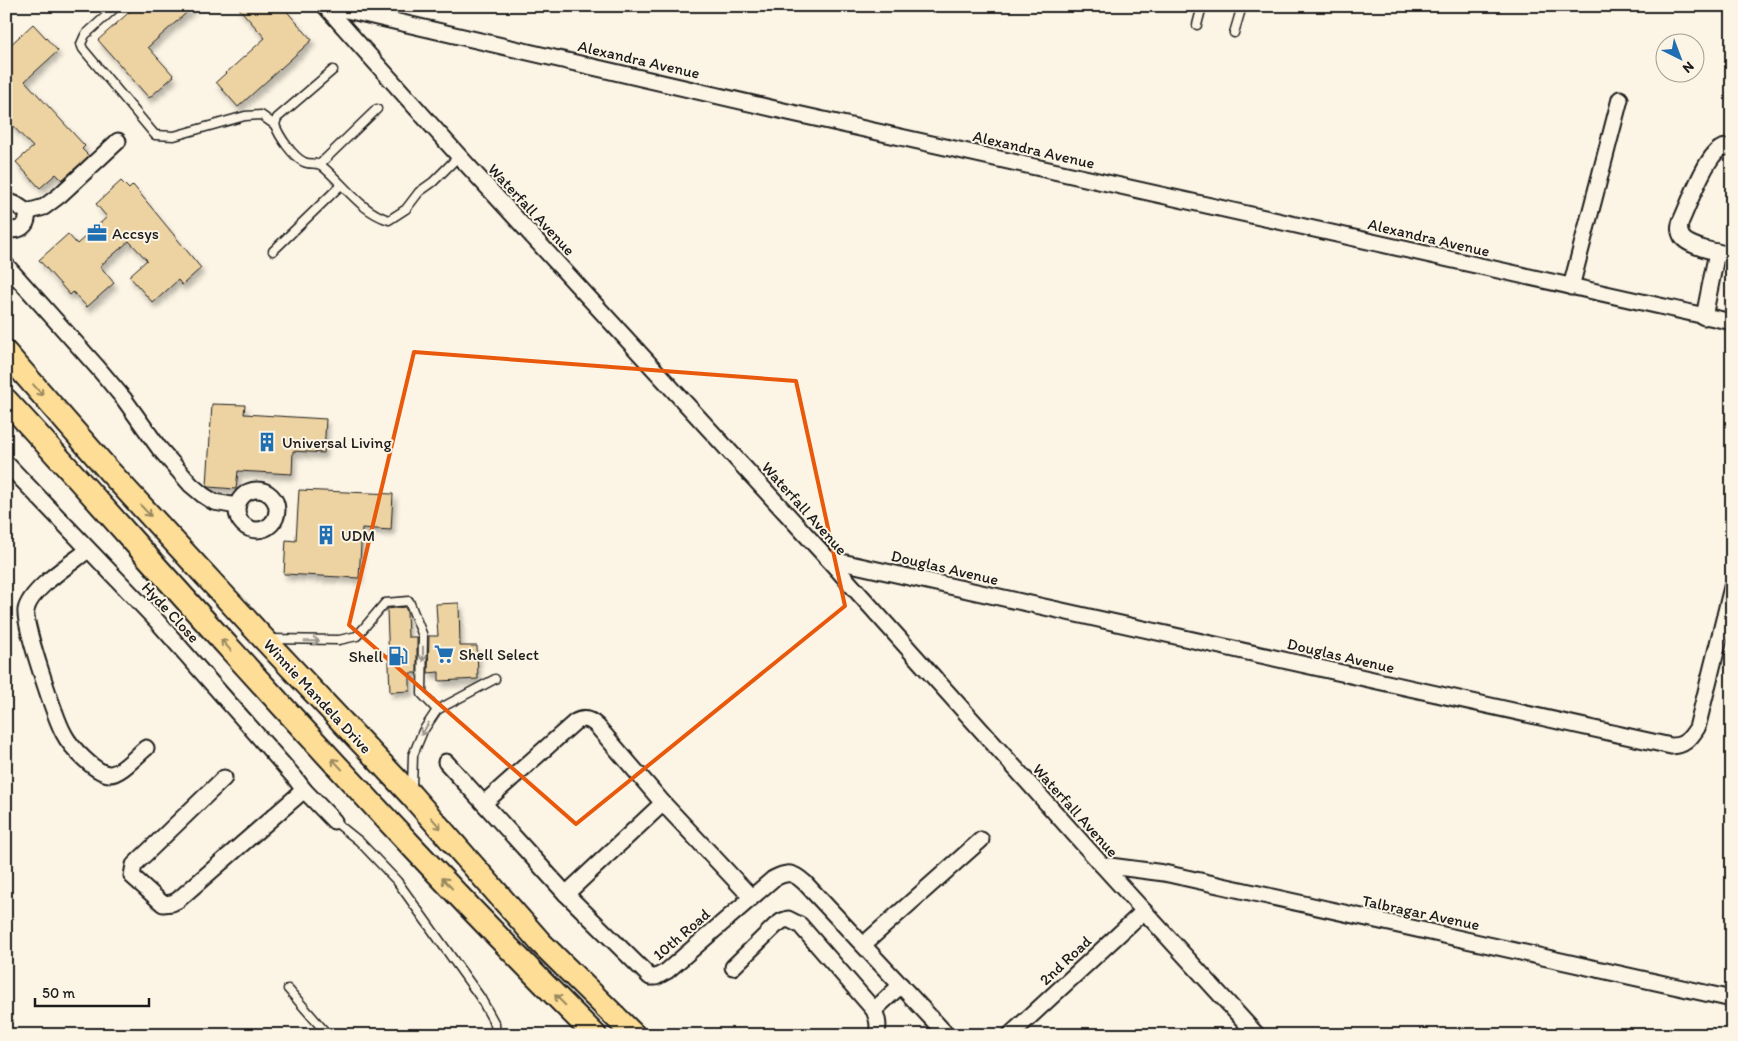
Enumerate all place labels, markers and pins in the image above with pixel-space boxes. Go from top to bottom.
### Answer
office icon: Accsys [86,222,108,244]
place label: Accsys [112,224,159,243]
building icon: Universal Living [256,431,278,453]
place label: Universal Living [282,433,392,452]
building icon: UDM [315,524,337,546]
place label: UDM [341,526,375,545]
supermarket icon: Shell Select [433,643,455,665]
fuel station icon: Shell [387,645,409,667]
place label: Shell Select [459,645,539,664]
place label: Shell [349,647,383,666]

